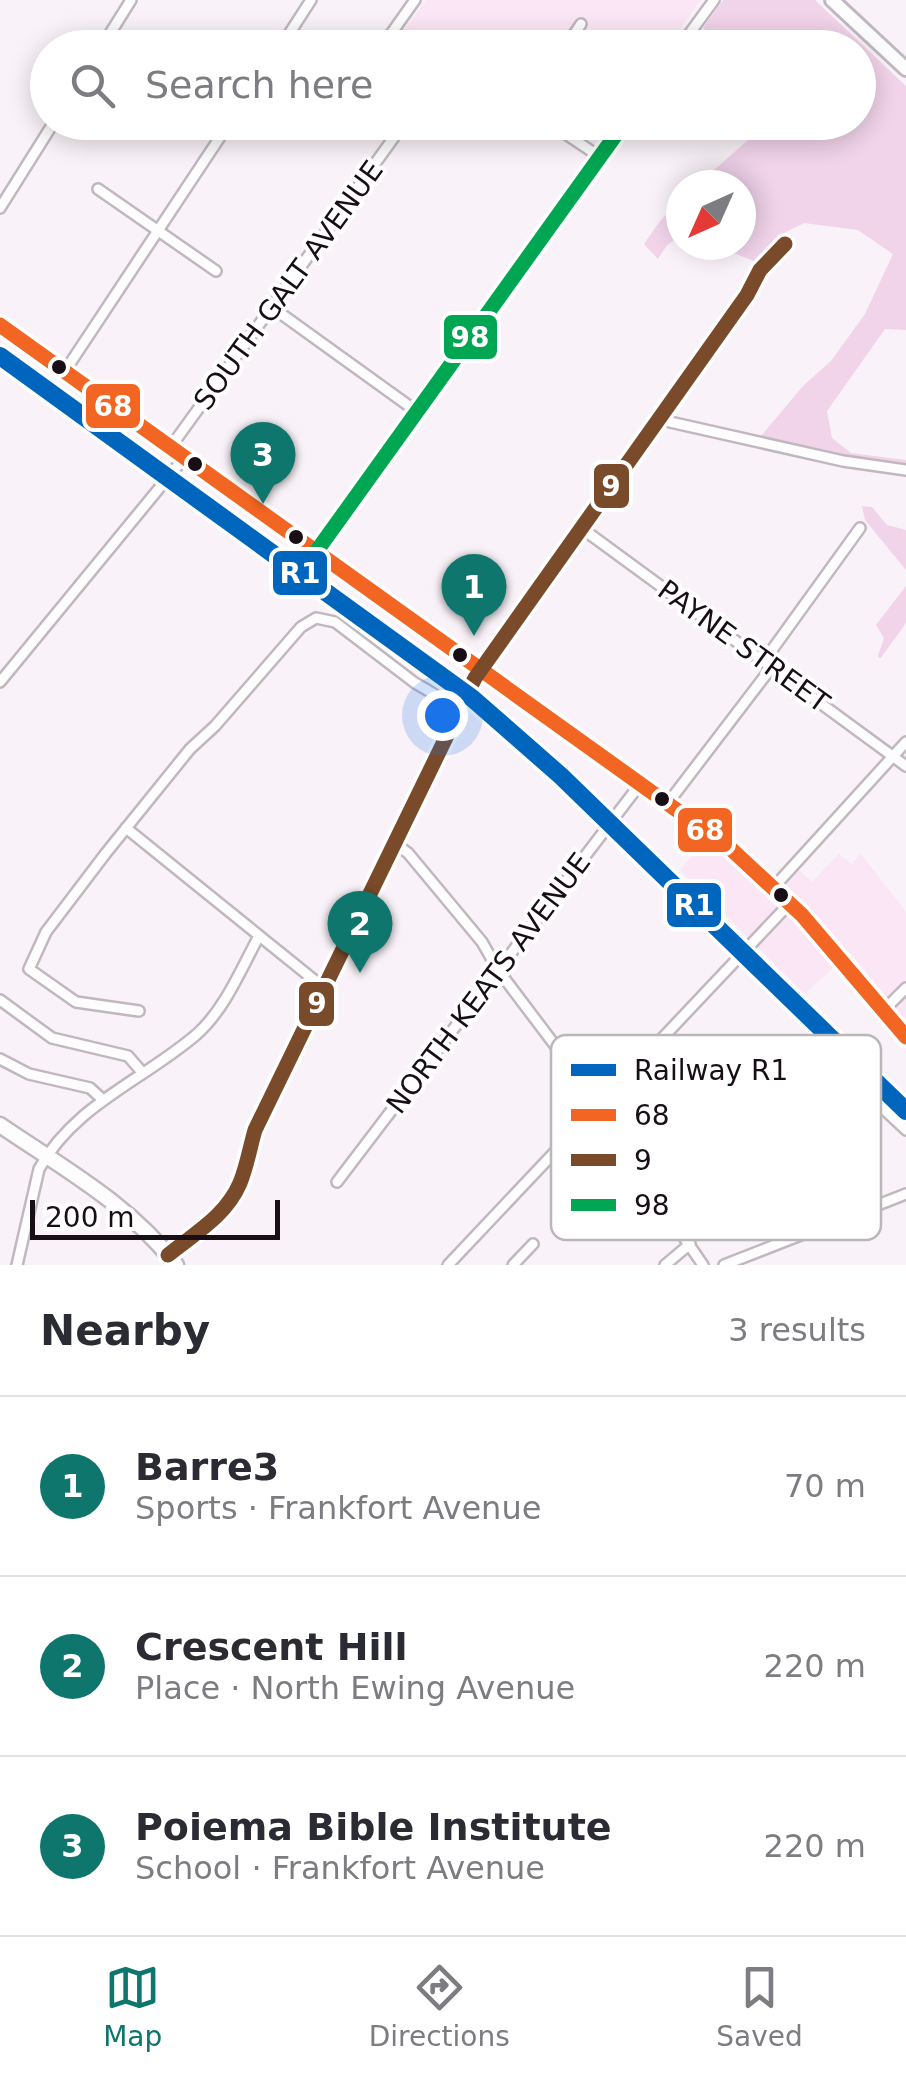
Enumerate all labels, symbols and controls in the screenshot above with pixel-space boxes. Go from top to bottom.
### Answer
search box [30,30,876,140]
icon: search [65,58,120,113]
text: Search here [145,63,373,107]
street label: SOUTH GALT AVENUE [187,155,390,416]
north arrow [666,170,756,260]
line badge: 98 [442,313,499,361]
text: 98 [451,321,489,354]
unlabelled marker [49,357,69,377]
line badge: 68 [84,382,142,430]
text: 68 [94,390,132,423]
pin: 3 [230,422,296,504]
unlabelled marker [185,454,205,474]
line badge: 9 [592,462,631,510]
text: 9 [601,470,621,503]
unlabelled marker [286,527,306,547]
line badge: R1 [271,549,329,597]
pin: 1 [442,554,506,636]
text: R1 [279,557,321,590]
street label: PAYNE STREET [652,573,836,720]
unlabelled marker [450,645,470,665]
your location [417,690,468,741]
unlabelled marker [652,789,672,809]
line badge: 68 [676,806,734,854]
text: 68 [686,814,724,847]
street label: NORTH KEATS AVENUE [380,847,597,1120]
line badge: R1 [665,881,723,929]
unlabelled marker [771,885,791,905]
text: R1 [673,889,715,922]
pin: 2 [328,890,392,973]
line badge: 9 [297,980,336,1028]
text: 9 [307,987,327,1020]
legend [551,1035,881,1240]
text: Railway R1 [634,1054,788,1087]
text: 68 [634,1099,670,1132]
text: 9 [634,1144,652,1177]
text: 98 [634,1189,670,1222]
scale bar [30,1195,280,1240]
text: 200 m [45,1201,135,1234]
text: Nearby [40,1306,210,1355]
text: 3 results [728,1311,866,1349]
text: Barre3 [135,1445,279,1489]
text: 1 [61,1467,84,1505]
text: 70 m [784,1467,866,1505]
text: Sports · Frankfort Avenue [135,1489,541,1527]
text: Crescent Hill [135,1625,408,1669]
text: 2 [61,1647,84,1685]
text: 220 m [764,1647,866,1685]
text: Place · North Ewing Avenue [135,1669,575,1707]
text: Poiema Bible Institute [135,1805,612,1849]
text: 3 [61,1827,84,1865]
text: 220 m [764,1827,866,1865]
text: School · Frankfort Avenue [135,1849,545,1887]
tab: Map [103,1960,162,2053]
tab: Directions [369,1960,510,2053]
tab: Saved [716,1960,803,2053]

